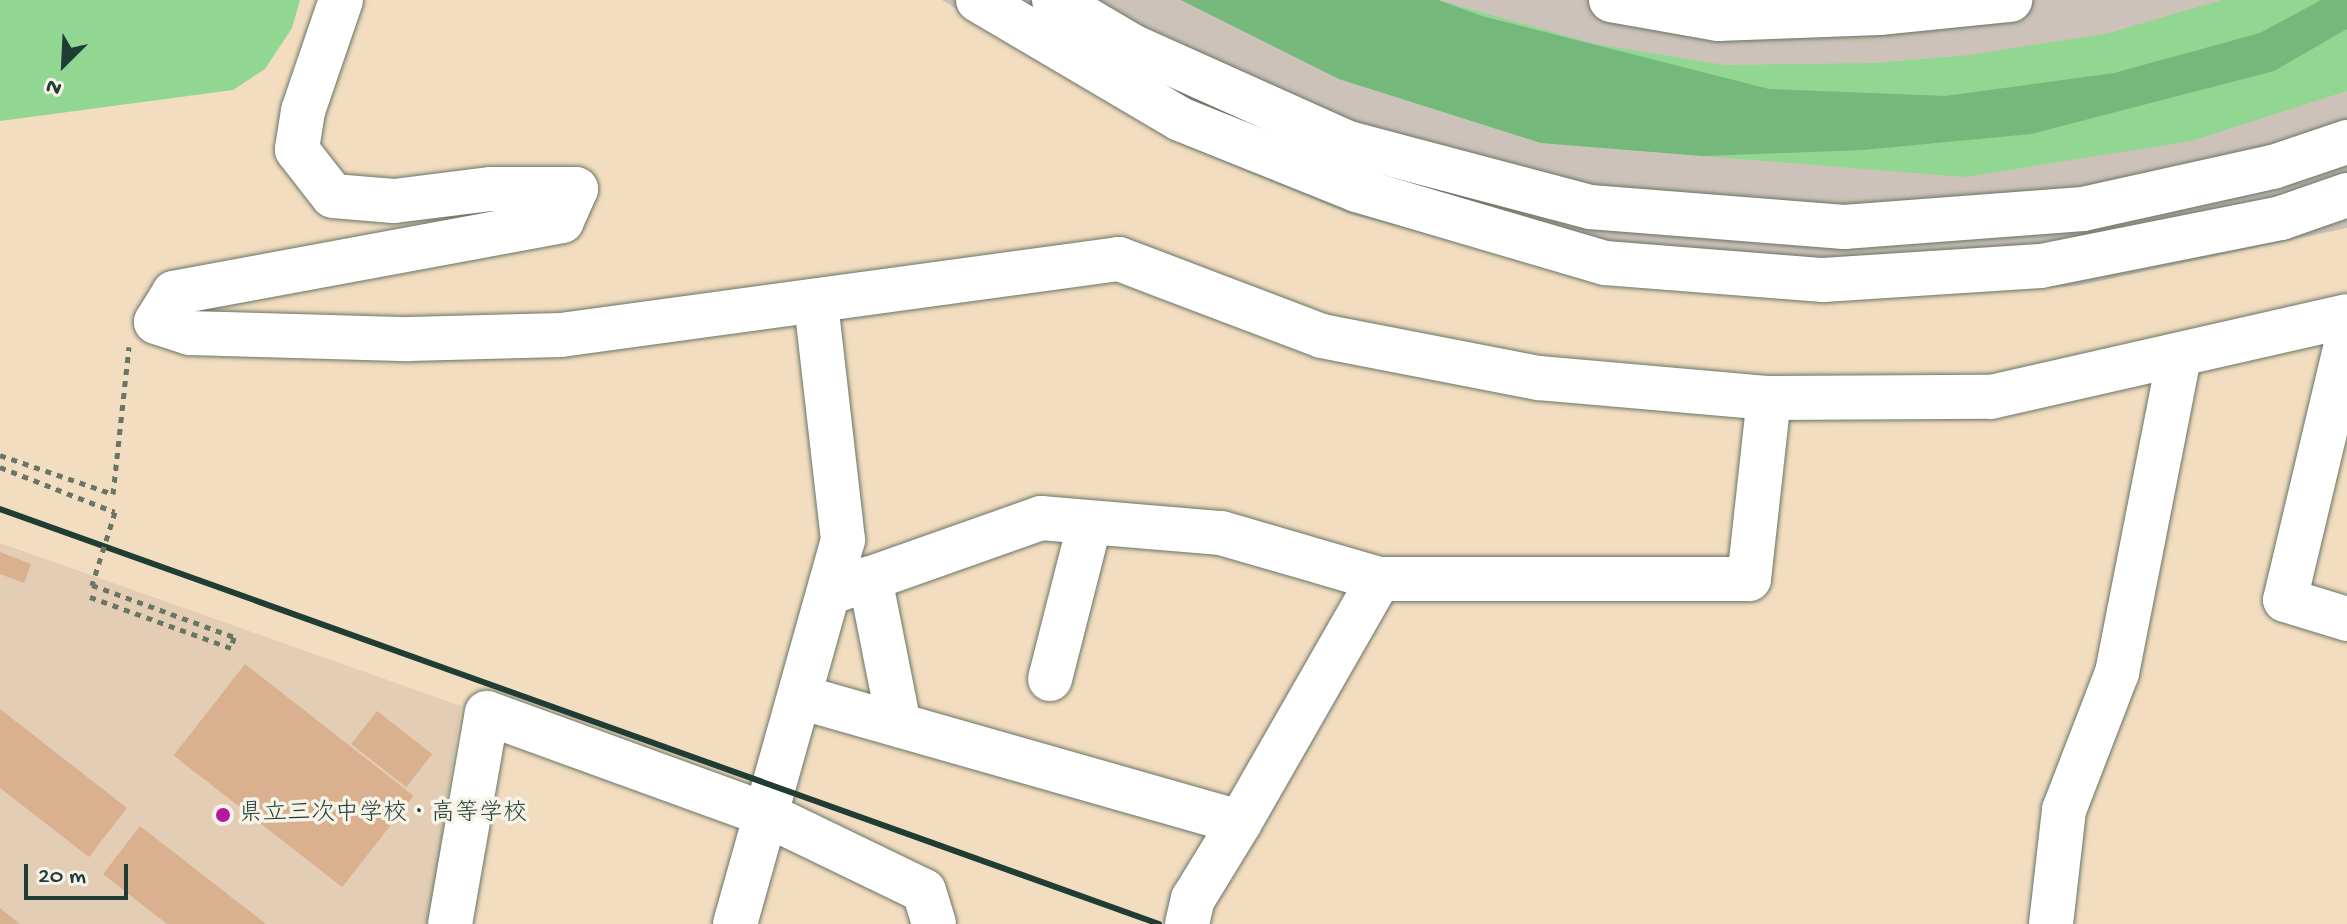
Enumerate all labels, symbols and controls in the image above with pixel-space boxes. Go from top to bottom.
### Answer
north arrow [24,24,104,104]
text: N [42,71,66,101]
place label: 県立三次中学校・高等学校 [239,801,527,829]
marker: 県立三次中学校・高等学校 [214,806,232,824]
scale bar [28,848,132,898]
text: 20 m [38,863,86,892]

